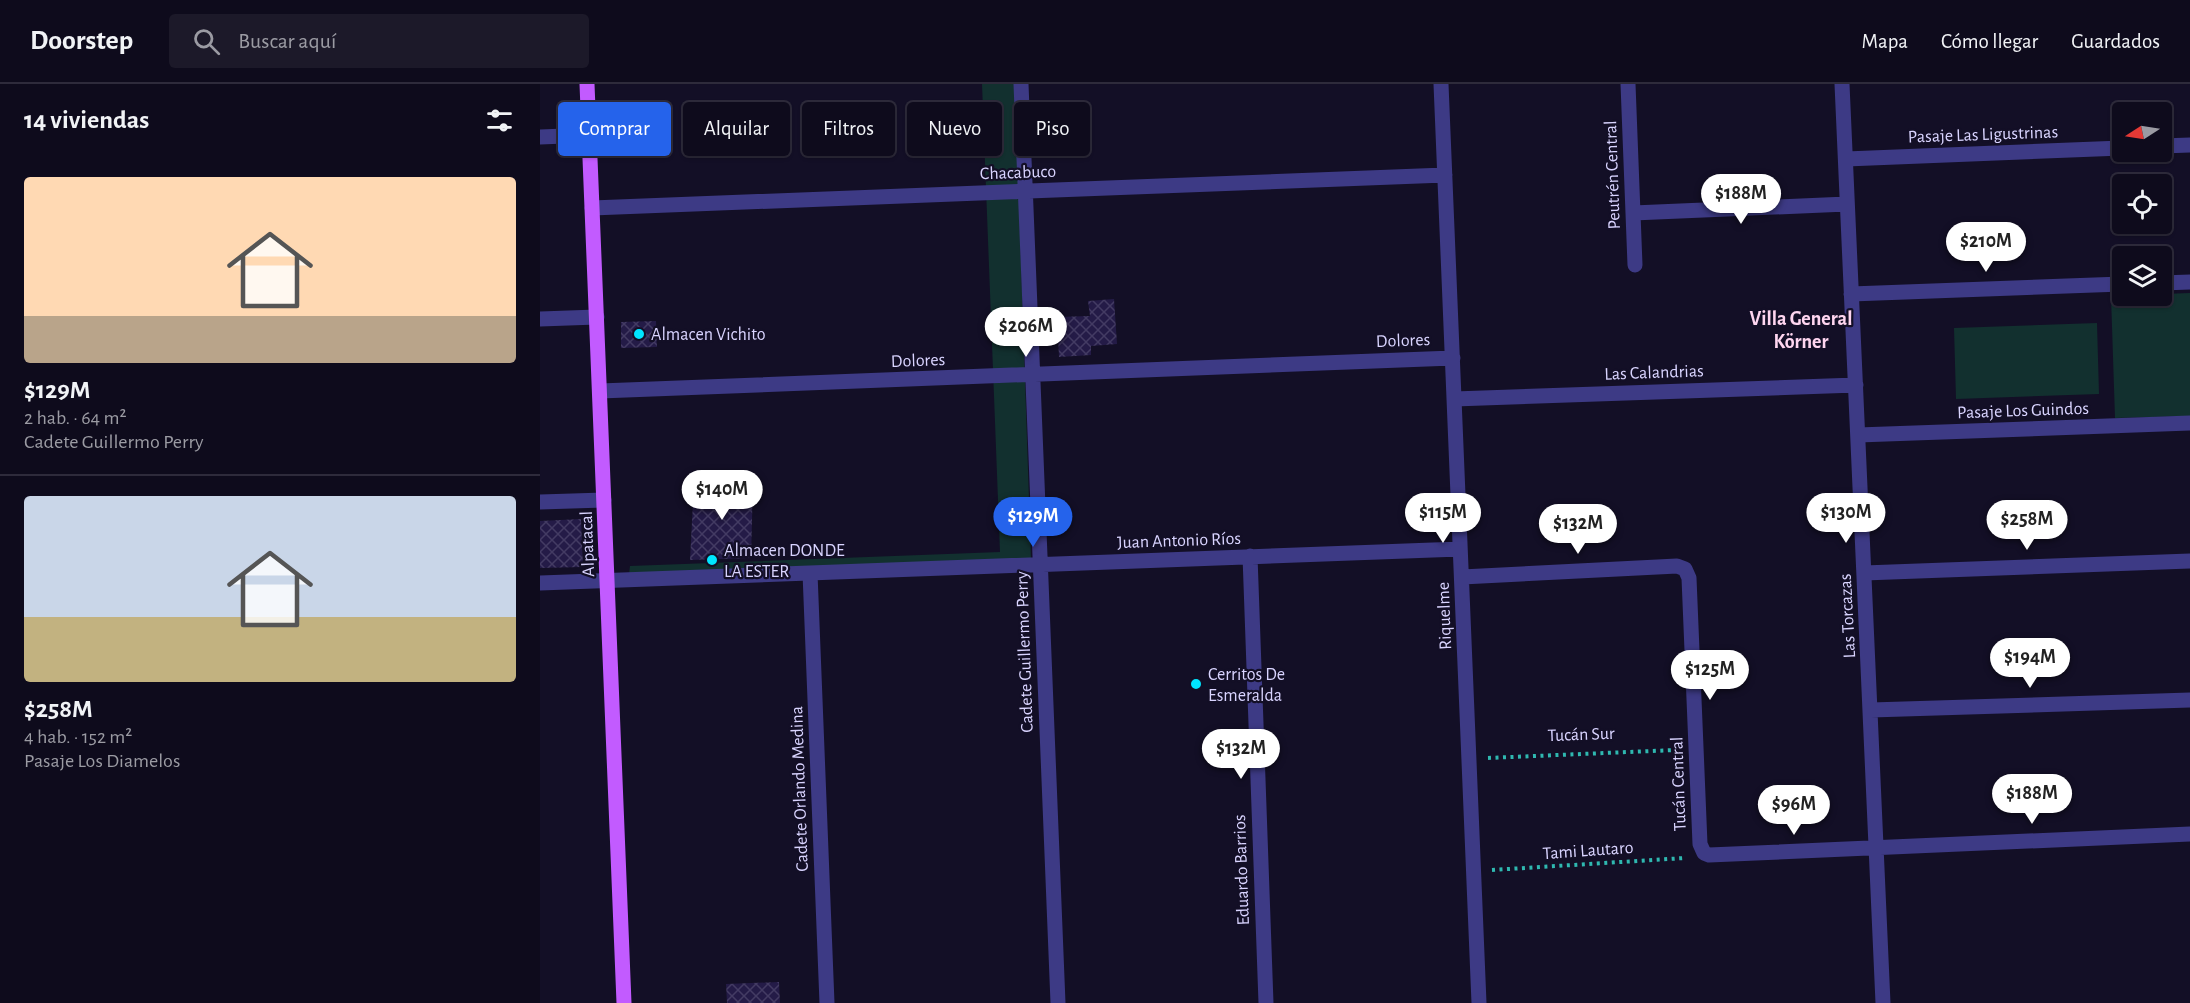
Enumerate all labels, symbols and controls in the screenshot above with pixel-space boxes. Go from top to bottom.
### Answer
search box [169,14,589,68]
icon: search [190,25,223,58]
text: Doorstep [30,27,133,55]
text: Buscar aquí [238,30,336,52]
text: Mapa [1862,31,1908,52]
text: Cómo llegar [1941,31,2038,52]
text: Guardados [2071,31,2160,52]
chip: Comprar [558,102,671,156]
chip: Alquilar [683,102,790,156]
chip: Filtros [802,102,895,156]
chip: Nuevo [907,102,1002,156]
chip: Piso [1014,102,1090,156]
north arrow [2112,102,2172,162]
map controls [2112,102,2172,306]
icon: filters [483,104,516,137]
text: 14 viviendas [24,107,149,133]
street label: Peutrén Central [1602,120,1624,230]
street label: Pasaje Las Ligustrinas [1908,123,2058,147]
street label: Chacabuco [980,163,1057,183]
pin: $188M [1699,174,1783,225]
button: locate [2112,174,2172,234]
text: $188M [1715,183,1767,203]
icon: home [216,216,324,324]
pin: $210M [1944,222,2028,273]
text: $210M [1960,231,2012,251]
button: layers [2112,246,2172,306]
pin: $206M [984,307,1068,358]
district label: Villa General Körner [1750,309,1852,352]
text: $206M [999,316,1053,336]
place label: Almacen Vichito [651,326,766,344]
marker: Almacen Vichito [632,327,646,341]
street label: Dolores [1376,331,1430,351]
street label: Dolores [891,351,945,371]
street label: Las Calandrias [1604,362,1704,384]
text: $129M [24,377,91,403]
street label: Pasaje Los Guindos [1957,400,2089,422]
text: 2 hab. · 64 m² [24,408,126,428]
text: Cadete Guillermo Perry [24,432,204,452]
pin: $140M [680,470,764,521]
text: $140M [696,479,748,499]
pin: $115M [1401,493,1485,544]
pin: $130M [1804,493,1888,544]
pin: $129M [991,497,1075,548]
pin: $258M [1985,500,2069,551]
text: $115M [1419,502,1467,522]
text: $130M [1820,502,1872,522]
pin: $132M [1536,504,1620,555]
text: $129M [1007,506,1059,526]
text: $258M [2001,509,2053,529]
street label: Alpatacal [578,511,598,577]
text: $132M [1553,513,1603,533]
street label: Juan Antonio Ríos [1117,530,1241,552]
icon: home [216,535,324,643]
place label: Almacen DONDE LA ESTER [724,542,845,581]
marker: Almacen DONDE LA ESTER [705,553,719,567]
street label: Cadete Guillermo Perry [1013,571,1037,733]
street label: Las Torcazas [1837,573,1859,659]
street label: Riquelme [1435,582,1455,650]
pin: $194M [1988,638,2072,689]
text: $194M [2004,647,2056,667]
pin: $125M [1668,650,1752,701]
text: $125M [1685,659,1735,679]
place label: Cerritos De Esmeralda [1208,666,1285,705]
marker: Cerritos De Esmeralda [1189,677,1203,691]
text: $258M [24,696,93,722]
street label: Cadete Orlando Medina [788,706,812,872]
street label: Tucán Sur [1547,725,1615,745]
text: 4 hab. · 152 m² [24,727,132,747]
pin: $132M [1199,729,1283,780]
street label: Tucán Central [1668,736,1690,832]
text: $132M [1216,738,1266,758]
text: Pasaje Los Diamelos [24,751,180,771]
pin: $188M [1990,774,2074,825]
text: $188M [2006,783,2058,803]
pin: $96M [1758,785,1830,836]
text: $96M [1772,794,1816,814]
street label: Eduardo Barrios [1231,814,1253,926]
street label: Tami Lautaro [1542,839,1634,863]

